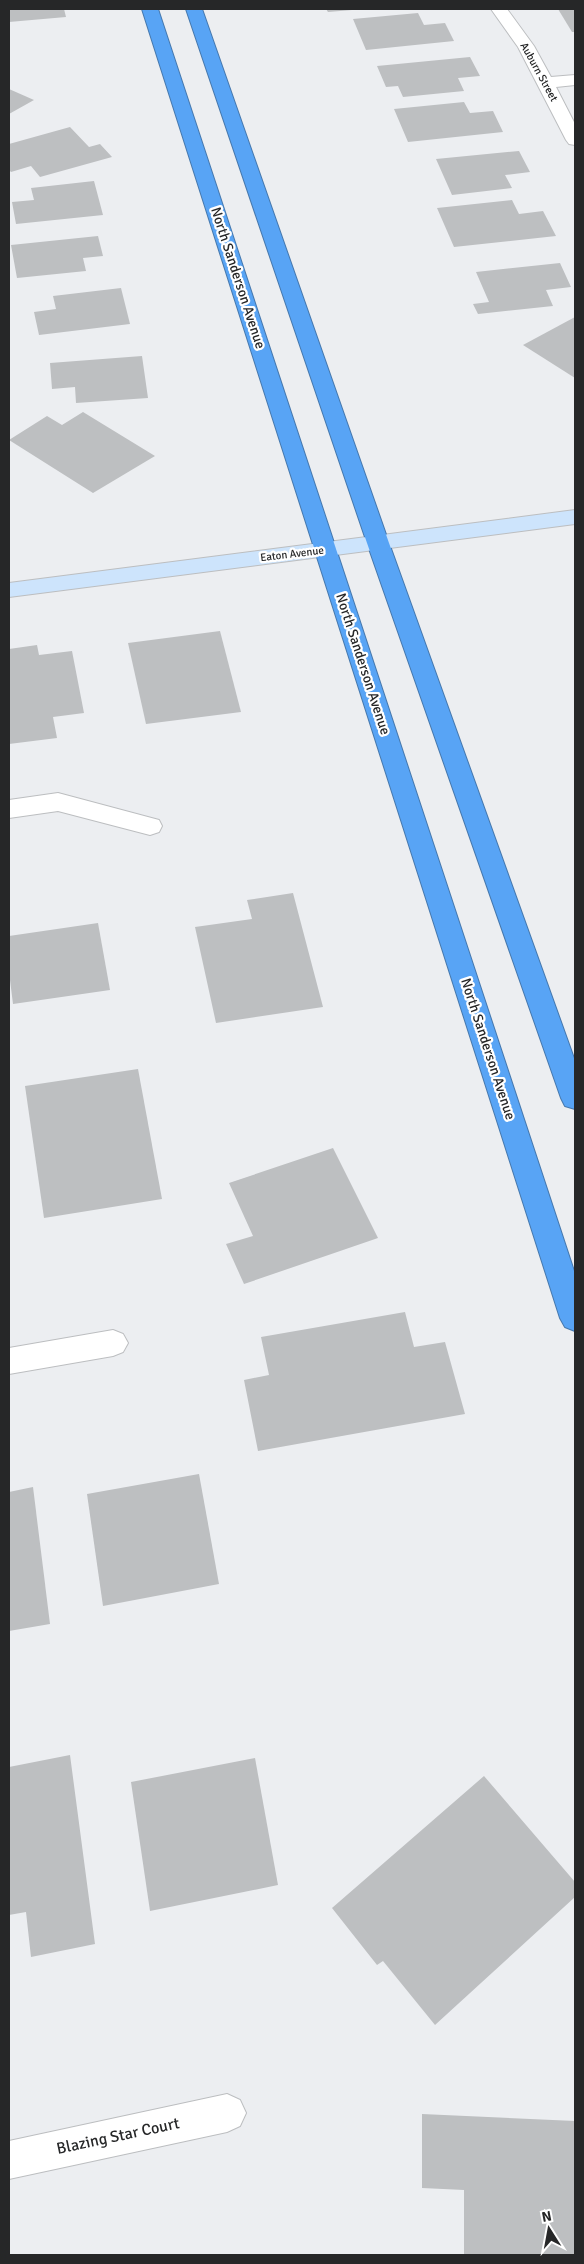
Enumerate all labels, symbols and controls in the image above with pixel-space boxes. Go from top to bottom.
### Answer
street label: Auburn Street [517,40,561,104]
street label: North Sanderson Avenue [207,205,269,351]
street label: Eaton Avenue [259,544,325,564]
street label: North Sanderson Avenue [332,591,394,737]
street label: North Sanderson Avenue [457,976,519,1122]
street label: Blazing Star Court [55,2113,182,2159]
north arrow [524,2204,574,2254]
text: N [540,2207,553,2226]

